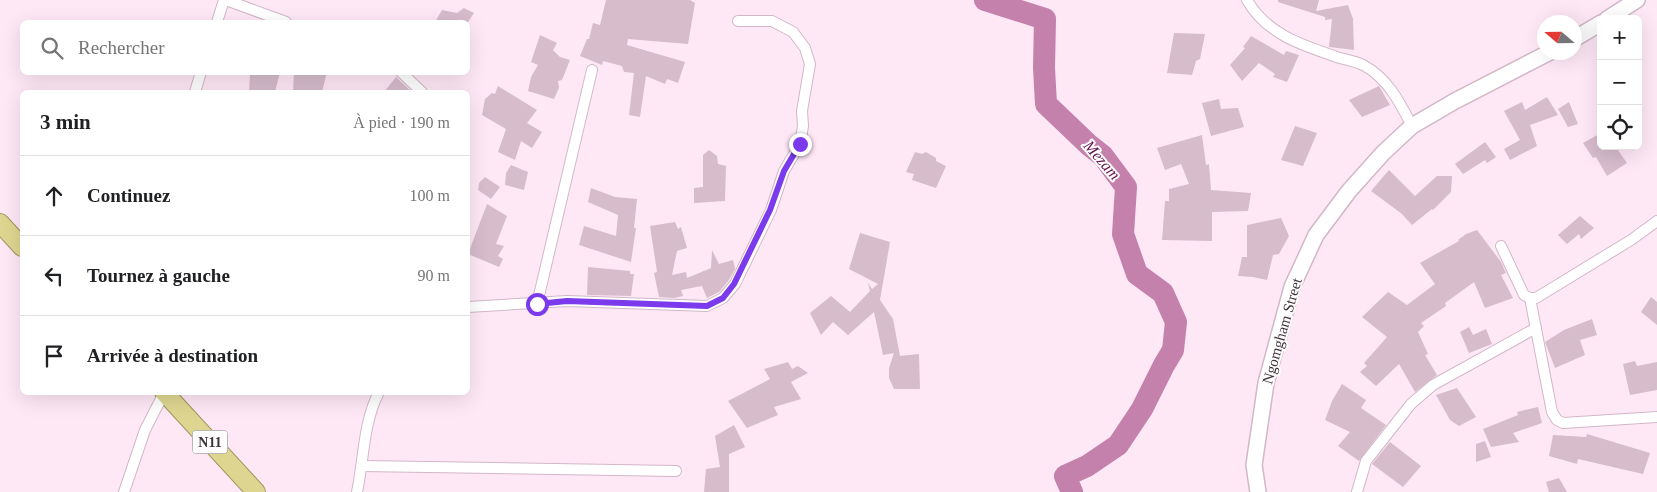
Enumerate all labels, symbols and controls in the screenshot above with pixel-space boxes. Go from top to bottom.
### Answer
north arrow [1537,15,1582,60]
map controls [1597,15,1642,150]
button: + [1597,15,1642,60]
search box [20,20,470,75]
icon: search [38,34,66,62]
text: Rechercher [78,37,165,58]
button: − [1597,60,1642,105]
button: locate [1597,105,1642,150]
text: 3 min [40,110,91,134]
text: À pied · 190 m [353,114,450,131]
route end [789,133,812,156]
water label: Mezam [1080,136,1124,183]
icon: ahead [40,182,68,210]
text: Continuez [87,185,170,206]
text: 100 m [410,187,450,204]
icon: left [40,262,68,290]
text: Tournez à gauche [87,265,230,286]
text: 90 m [418,267,450,284]
street label: Ngomgham Street [1259,275,1305,386]
route start [526,293,549,316]
icon: arrive [40,342,68,370]
text: Arrivée à destination [87,345,258,366]
road number: N11 [192,431,228,454]

